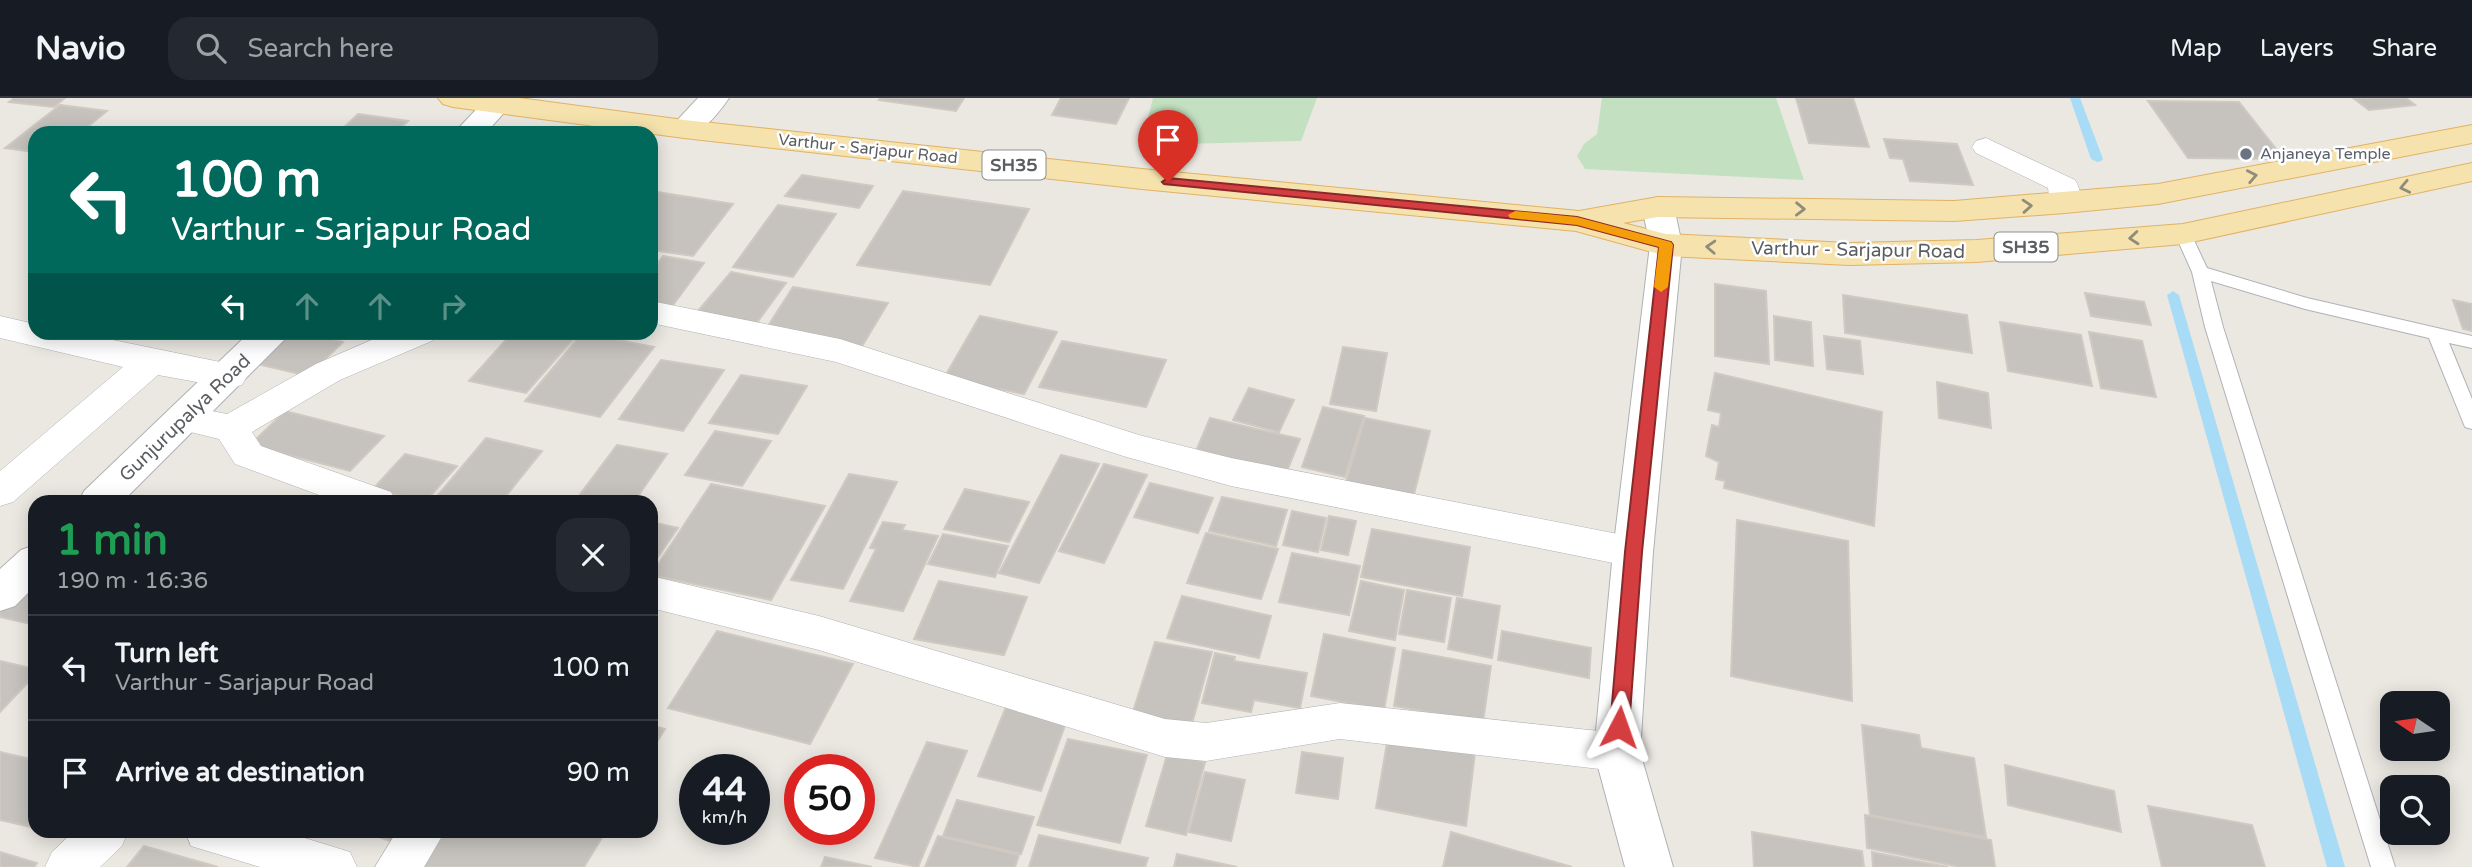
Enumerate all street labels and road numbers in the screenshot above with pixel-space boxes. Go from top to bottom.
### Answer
street label: Varthur - Sarjapur Road [777,130,959,168]
road number: SH35 [982,150,1046,180]
road number: SH35 [1994,232,2058,262]
street label: Varthur - Sarjapur Road [1751,237,1965,263]
street label: Gunjurupalya Road [115,350,255,486]

